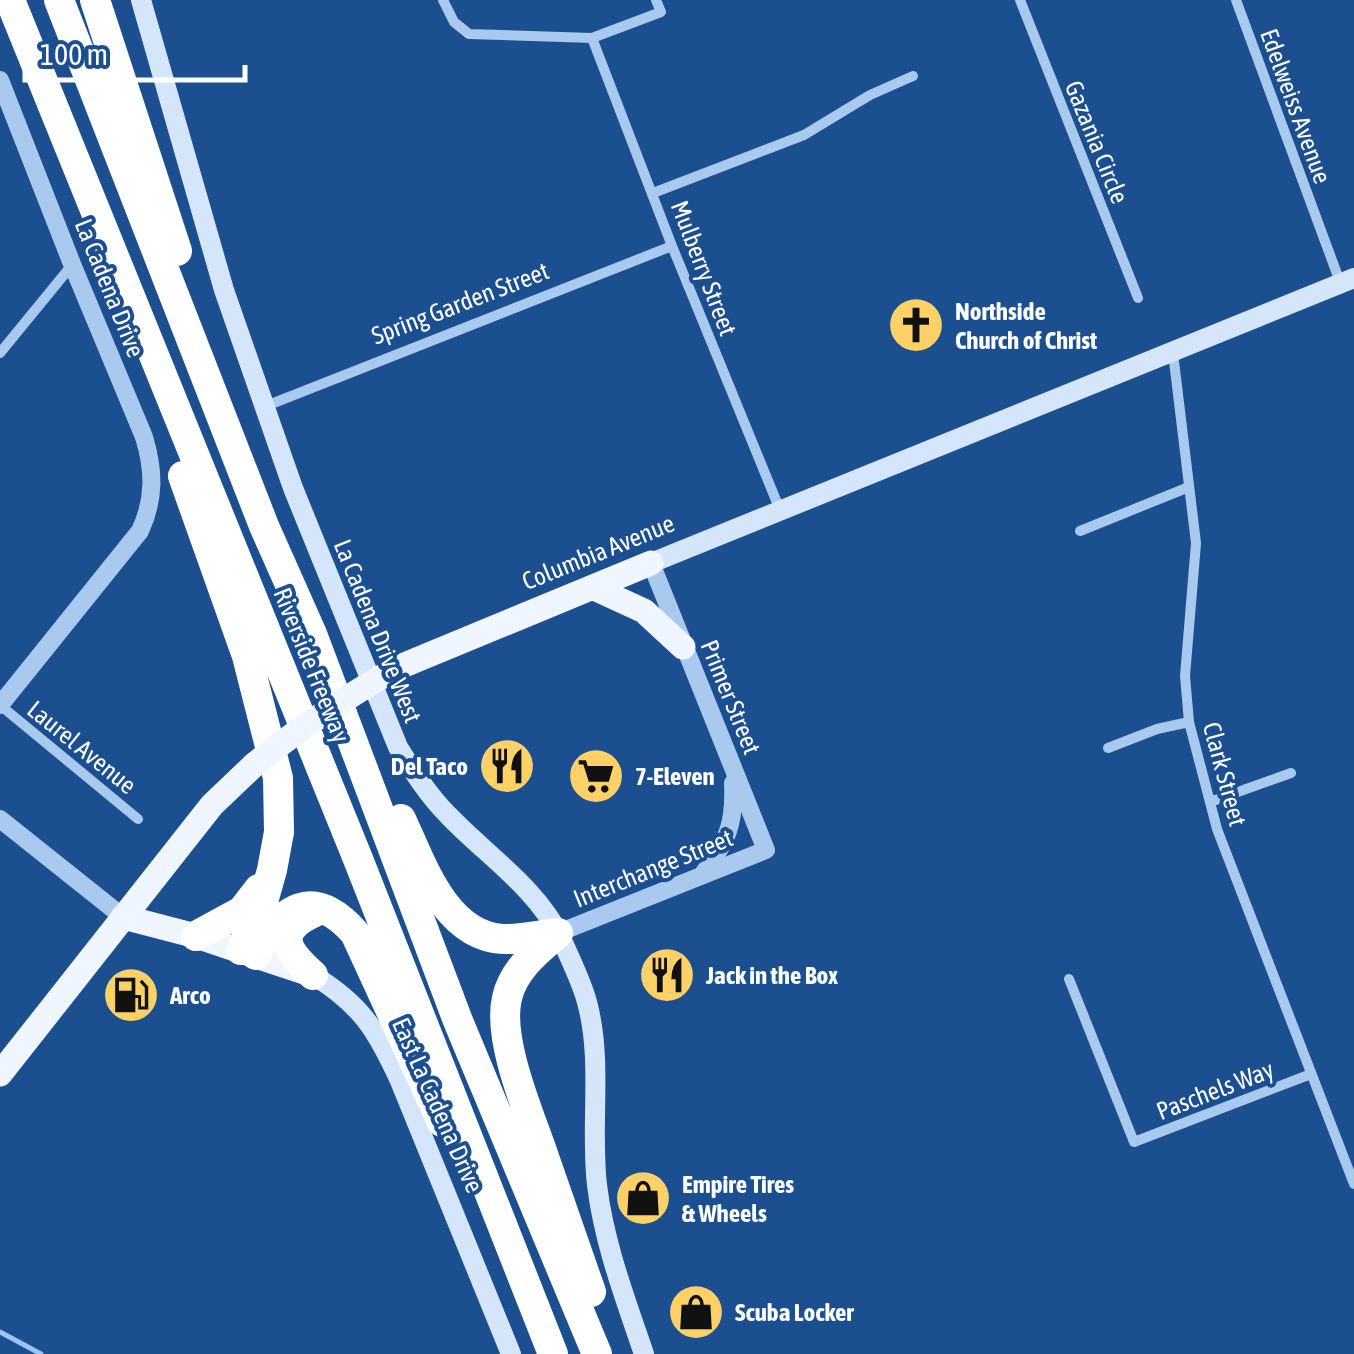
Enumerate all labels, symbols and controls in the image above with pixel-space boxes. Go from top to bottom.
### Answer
scale bar [25,20,245,82]
street label: Edelweiss Avenue [1255,25,1337,187]
text: 100 m [40,37,108,71]
street label: Gazania Circle [1060,77,1134,207]
street label: Mulberry Street [665,197,743,339]
street label: La Cadena Drive [70,215,150,361]
street label: Spring Garden Street [367,256,553,350]
church icon: Northside Church of Christ [886,295,946,355]
place label: Northside Church of Christ [955,297,1098,354]
street label: Columbia Avenue [518,509,678,595]
street label: La Cadena Drive West [329,535,427,727]
street label: Riverside Freeway [268,584,356,746]
street label: Primer Street [695,636,767,758]
street label: Laurel Avenue [22,695,142,799]
street label: Clark Street [1198,719,1252,829]
restaurant icon: Del Taco [477,736,537,796]
supermarket icon: 7-Eleven [566,746,626,806]
place label: Del Taco [391,752,468,780]
place label: 7-Eleven [635,762,715,790]
street label: Interchange Street [569,823,737,913]
restaurant icon: Jack in the Box [637,945,697,1005]
place label: Jack in the Box [705,961,838,989]
fuel station icon: Arco [101,965,161,1025]
place label: Arco [169,981,211,1009]
street label: East La Cadena Drive [387,1013,489,1197]
street label: Paschels Way [1153,1055,1277,1125]
shop icon: Empire Tires & Wheels [613,1168,673,1228]
place label: Empire Tires & Wheels [682,1170,794,1227]
shop icon: Scuba Locker [666,1282,726,1342]
place label: Scuba Locker [735,1298,854,1326]

